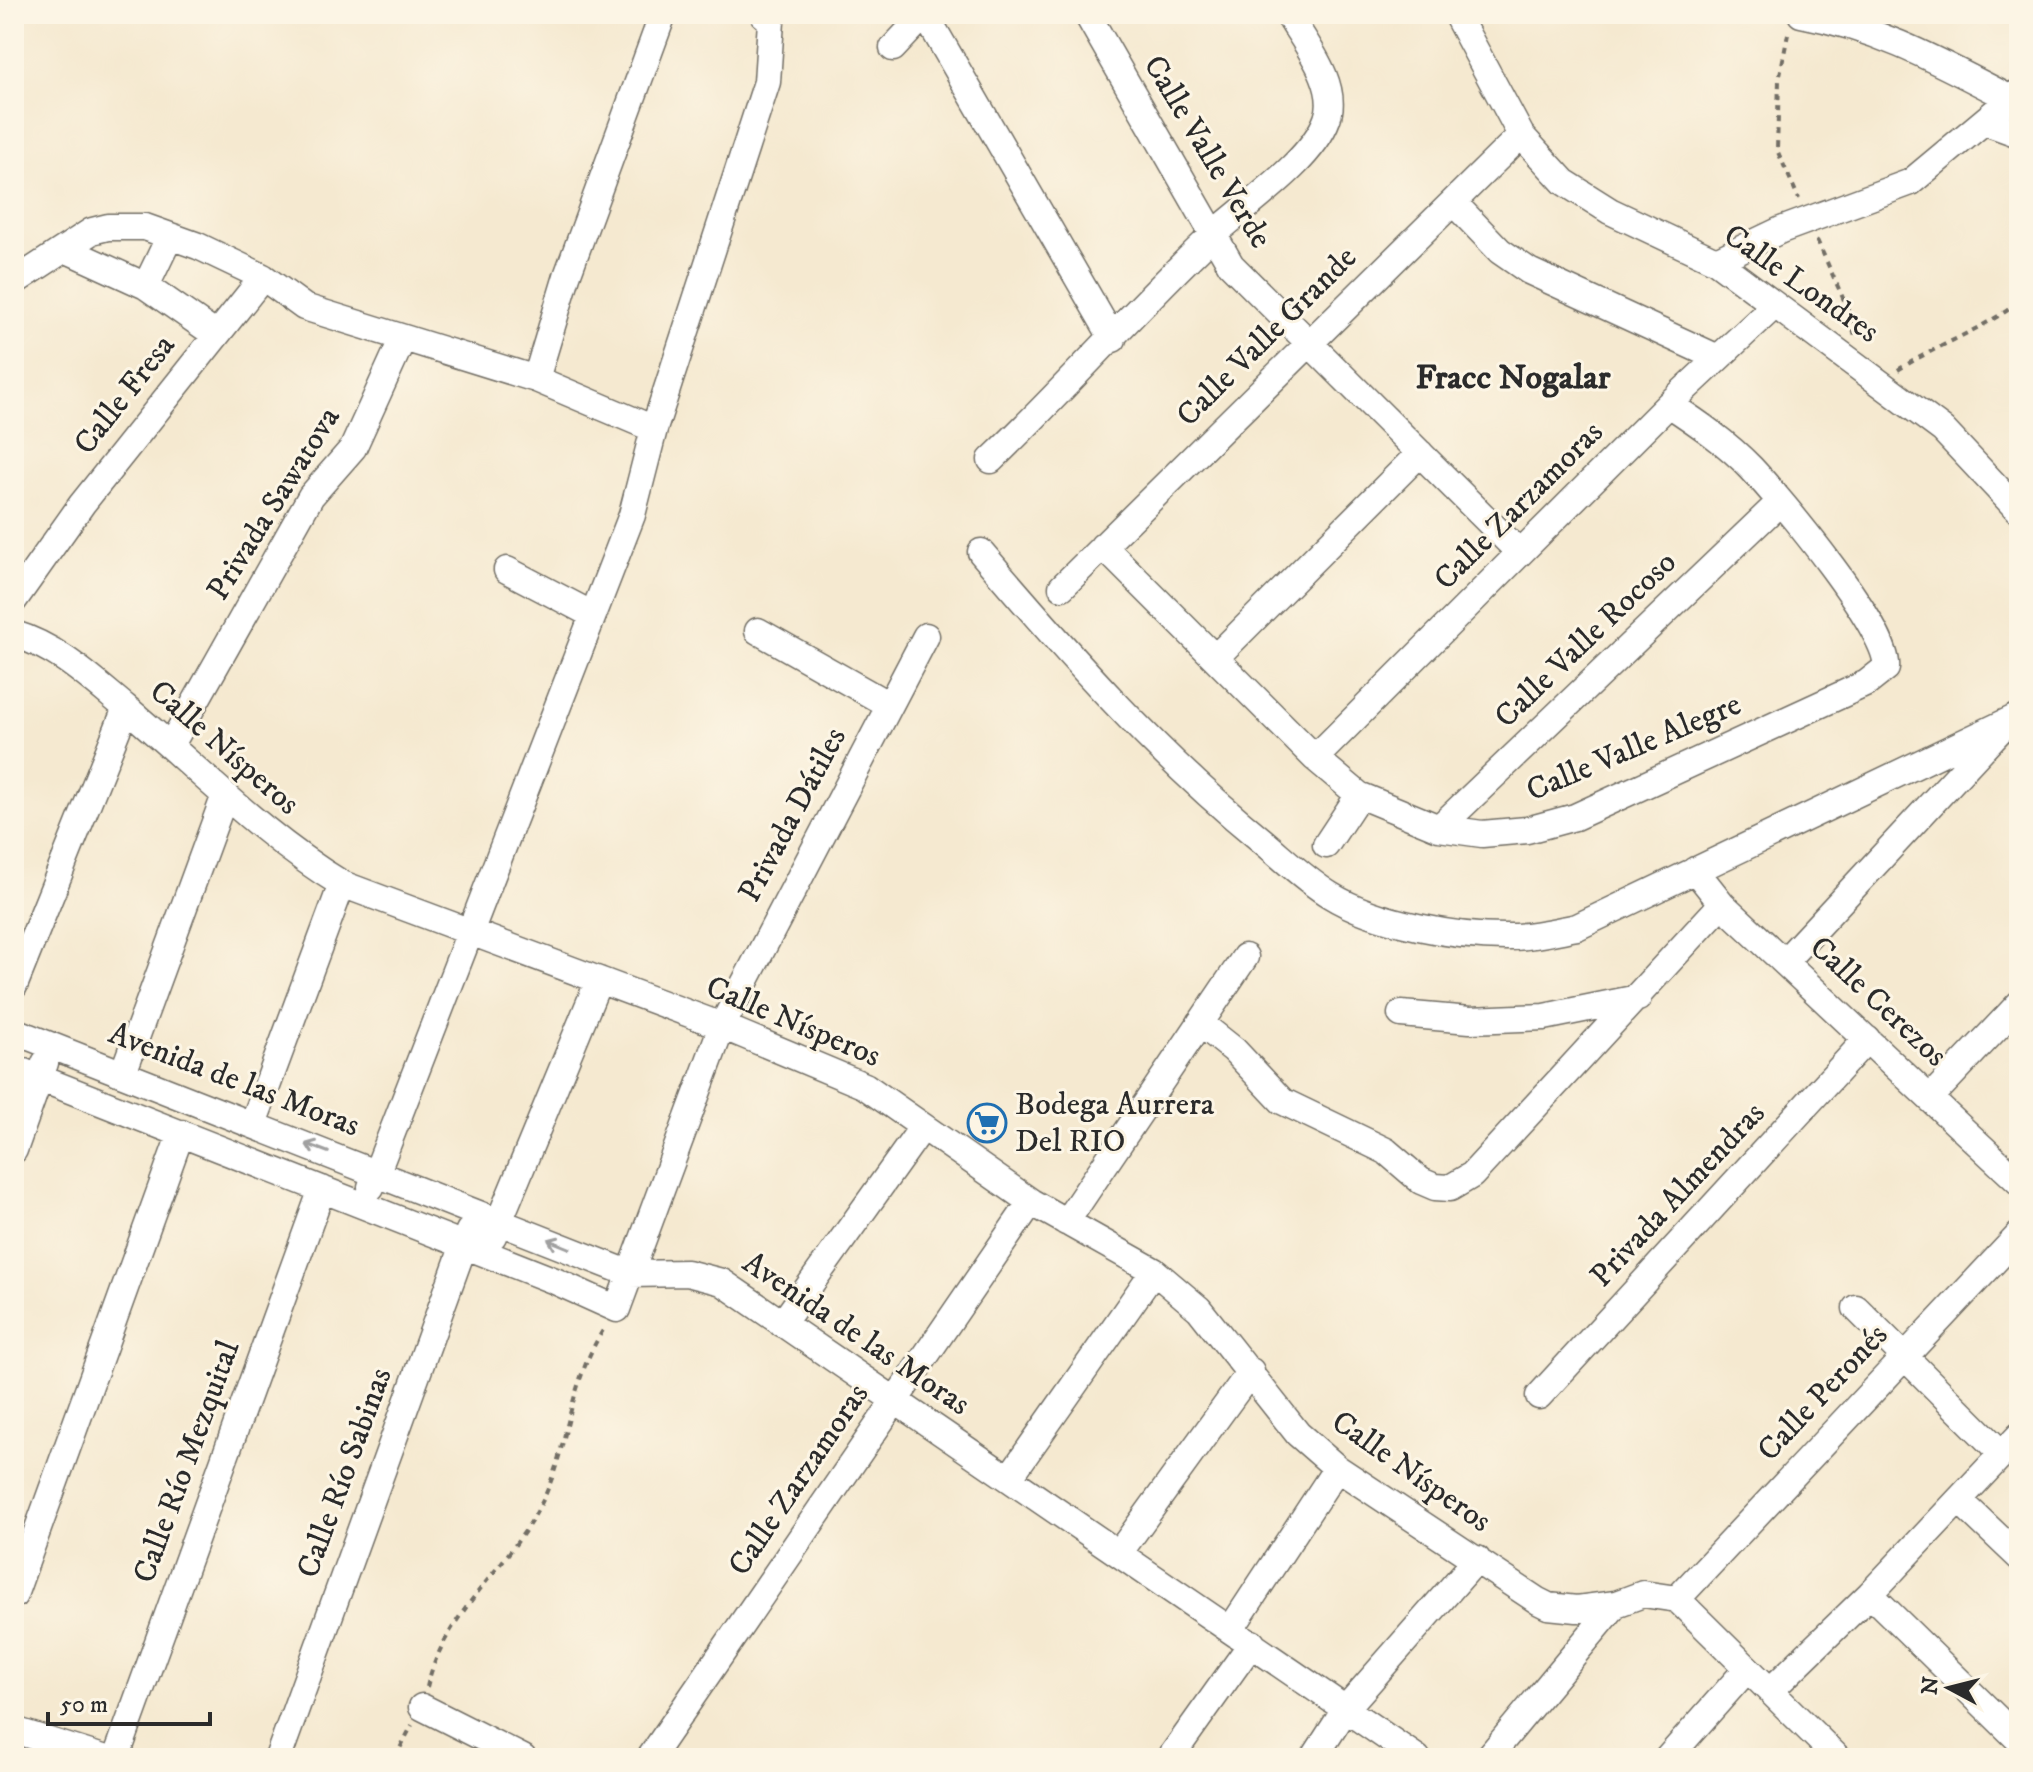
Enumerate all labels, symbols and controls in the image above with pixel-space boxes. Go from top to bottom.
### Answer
street label: Calle Valle Verde [1134,48,1280,256]
street label: Calle Londres [1715,216,1887,352]
street label: Calle Valle Grande [1168,238,1366,436]
street label: Calle Fresa [66,327,185,463]
district label: Fracc Nogalar [1416,357,1611,399]
street label: Privada Sawatova [199,400,350,608]
street label: Calle Zarzamoras [1426,413,1612,599]
street label: Calle Valle Rocoso [1487,543,1685,737]
street label: Calle Nísperos [141,672,307,824]
street label: Calle Valle Alegre [1521,685,1747,811]
street label: Privada Dátiles [730,721,856,909]
street label: Calle Cerezos [1801,928,1955,1076]
street label: Calle Nísperos [700,967,886,1077]
street label: Avenida de las Moras [103,1014,365,1146]
place label: Bodega Aurrera Del RIO [1015,1085,1215,1162]
street label: Privada Almendras [1582,1094,1774,1296]
supermarket icon: Bodega Aurrera Del RIO [966,1102,1008,1144]
one-way arrow [305,1140,330,1154]
one-way arrow [547,1236,572,1250]
street label: Avenida de las Moras [735,1243,977,1425]
street label: Calle Peronés [1749,1316,1897,1470]
street label: Calle Río Mezquital [125,1335,250,1589]
street label: Calle Río Sabinas [288,1362,402,1584]
street label: Calle Zarzamoras [720,1376,878,1584]
street label: Calle Nísperos [1323,1402,1499,1542]
north arrow [1909,1648,1989,1728]
text: N [1916,1675,1945,1696]
scale bar [48,1676,210,1726]
text: 50 m [60,1690,108,1720]

